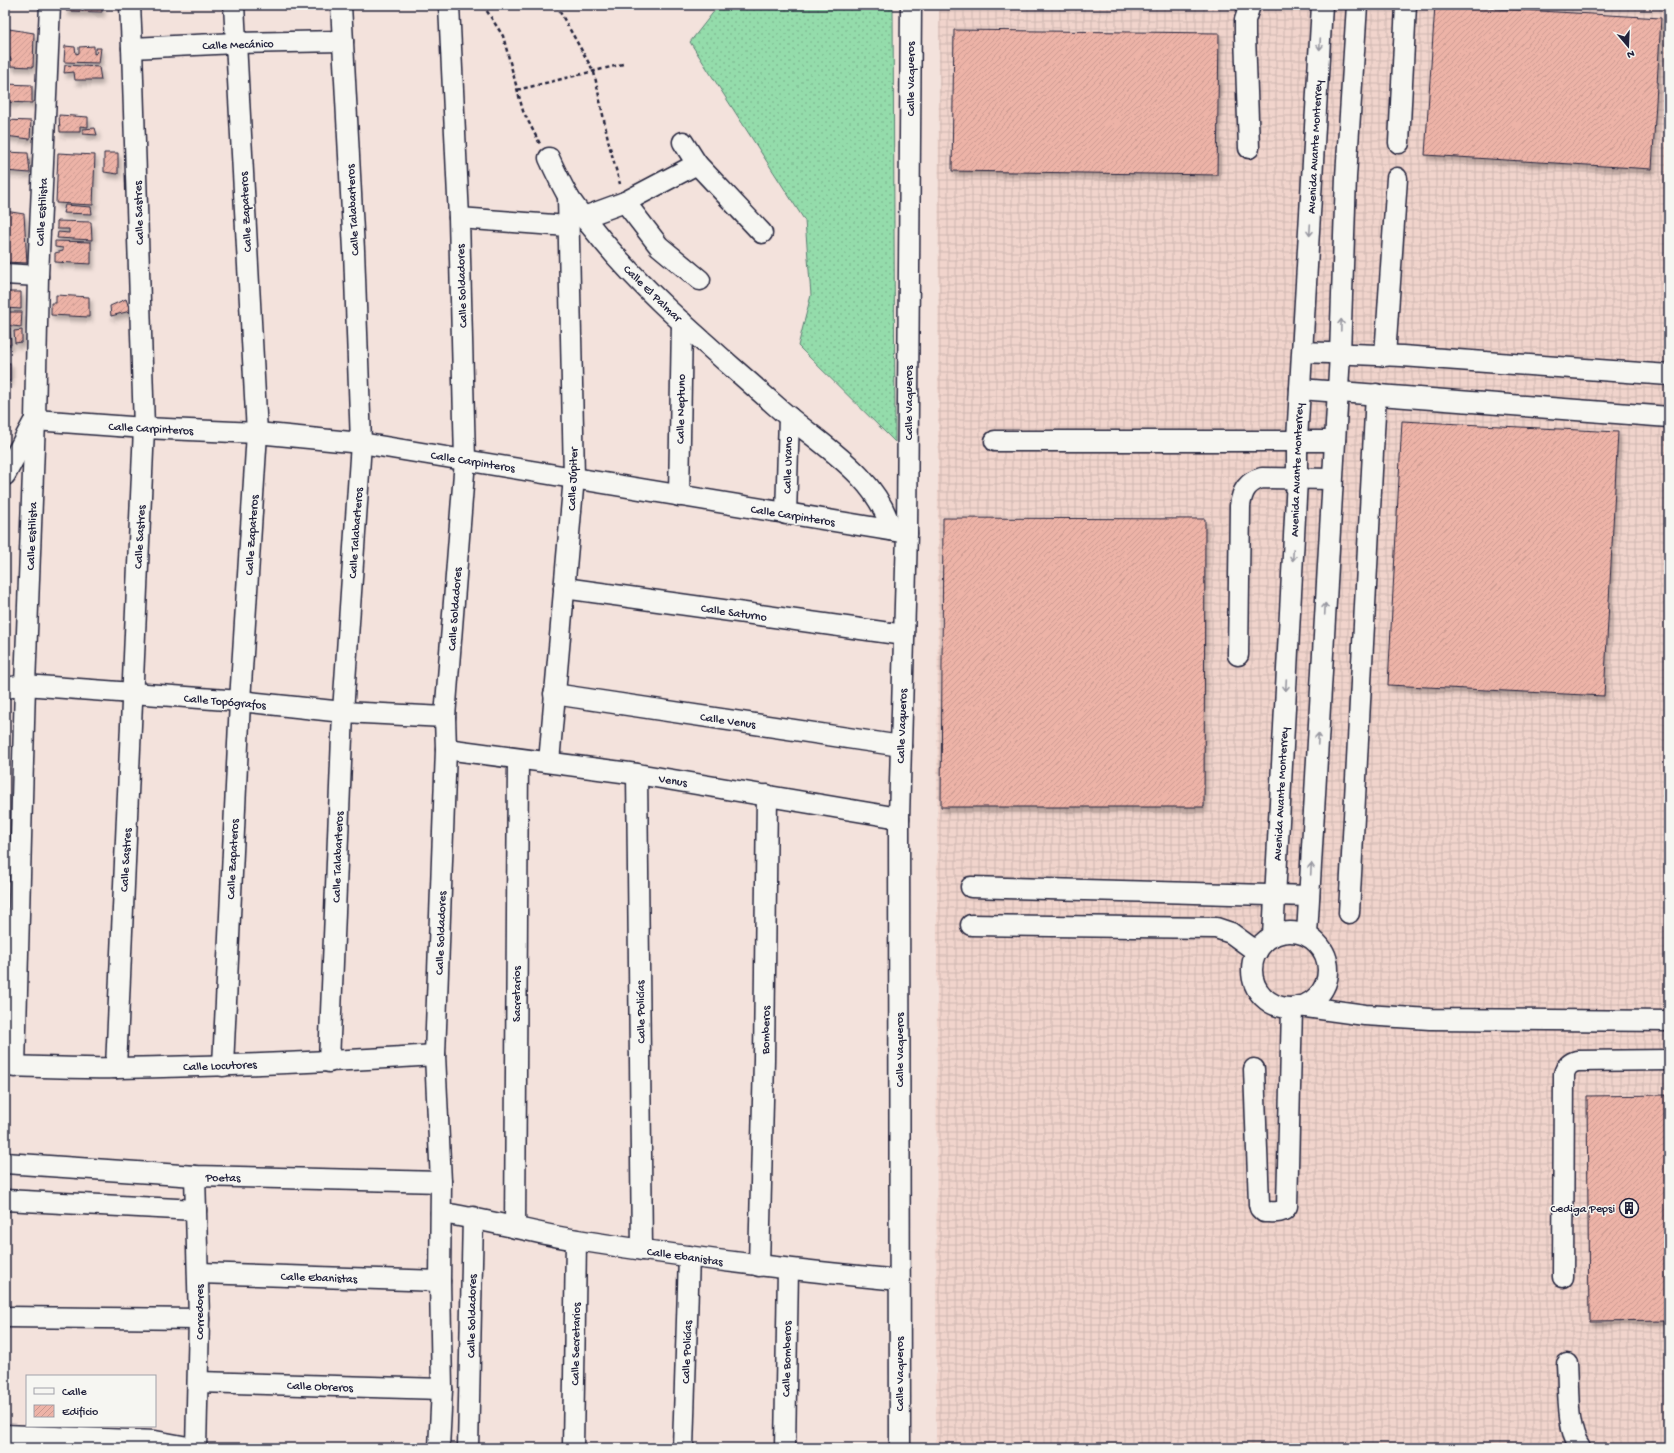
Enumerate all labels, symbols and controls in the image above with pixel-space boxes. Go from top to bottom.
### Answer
north arrow [1608,26,1648,66]
one-way arrow [1317,37,1324,50]
street label: Calle Mecánico [202,38,274,54]
street label: Calle Vaqueros [905,41,919,116]
text: N [1625,47,1636,60]
street label: Avenida Avante Monterrey [1305,80,1326,214]
street label: Calle Talabarteros [345,163,363,256]
street label: Calle Zapateros [238,171,256,252]
street label: Calle Estilista [34,177,52,246]
street label: Calle Sastres [132,180,148,245]
one-way arrow [1306,223,1313,236]
street label: Calle Soldadores [455,243,471,328]
street label: Calle El Palmar [619,263,685,327]
one-way arrow [1337,319,1345,332]
street label: Calle Vaqueros [903,365,917,440]
street label: Calle Neptuno [674,374,690,444]
street label: Avenida Avante Monterrey [1289,403,1307,537]
street label: Calle Carpinteros [108,421,194,439]
street label: Calle Urano [782,436,796,494]
street label: Calle Júpiter [566,445,582,511]
street label: Calle Carpinteros [430,449,516,477]
street label: Calle Talabarteros [347,487,367,579]
street label: Calle Zapateros [243,494,263,576]
street label: Calle Estilista [25,501,41,570]
street label: Calle Carpinteros [750,503,836,531]
street label: Calle Sastres [132,504,150,569]
one-way arrow [1289,548,1296,561]
street label: Calle Soldadores [446,566,466,651]
street label: Calle Saturno [700,602,768,626]
one-way arrow [1321,603,1329,616]
one-way arrow [1282,678,1289,691]
street label: Calle Vaqueros [895,688,911,764]
street label: Calle Topógrafos [183,692,267,714]
street label: Calle Venus [699,711,757,733]
street label: Avenida Avante Monterrey [1271,727,1292,861]
one-way arrow [1314,733,1321,746]
street label: Venus [656,773,688,791]
street label: Calle Talabarteros [330,811,348,903]
street label: Calle Zapateros [225,818,243,900]
street label: Calle Sastres [118,827,136,892]
one-way arrow [1307,863,1314,876]
street label: Calle Soldadores [434,890,450,975]
street label: Sacretarios [511,966,525,1022]
street label: Calle Policías [634,980,650,1044]
street label: Bomberos [760,1005,774,1055]
street label: Calle Vaqueros [894,1012,908,1087]
street label: Calle Locutores [183,1059,258,1075]
street label: Poetas [204,1172,241,1186]
building icon: Cediga Pepsi [1618,1197,1640,1219]
place label: Cediga Pepsi [1551,1203,1615,1217]
street label: Calle Ebanistas [646,1246,724,1270]
street label: Calle Ebanistas [280,1271,358,1287]
street label: Calle Soldadores [465,1273,481,1358]
street label: Corredores [194,1284,208,1340]
street label: Calle Secretarios [569,1302,585,1386]
street label: Calle Policías [680,1320,696,1384]
street label: Calle Bomberos [780,1320,796,1397]
street label: Calle Vaqueros [894,1336,908,1411]
legend [26,1375,156,1427]
street label: Calle Obreros [287,1380,354,1396]
text: Calle [62,1386,87,1400]
text: Edificio [62,1406,98,1420]

